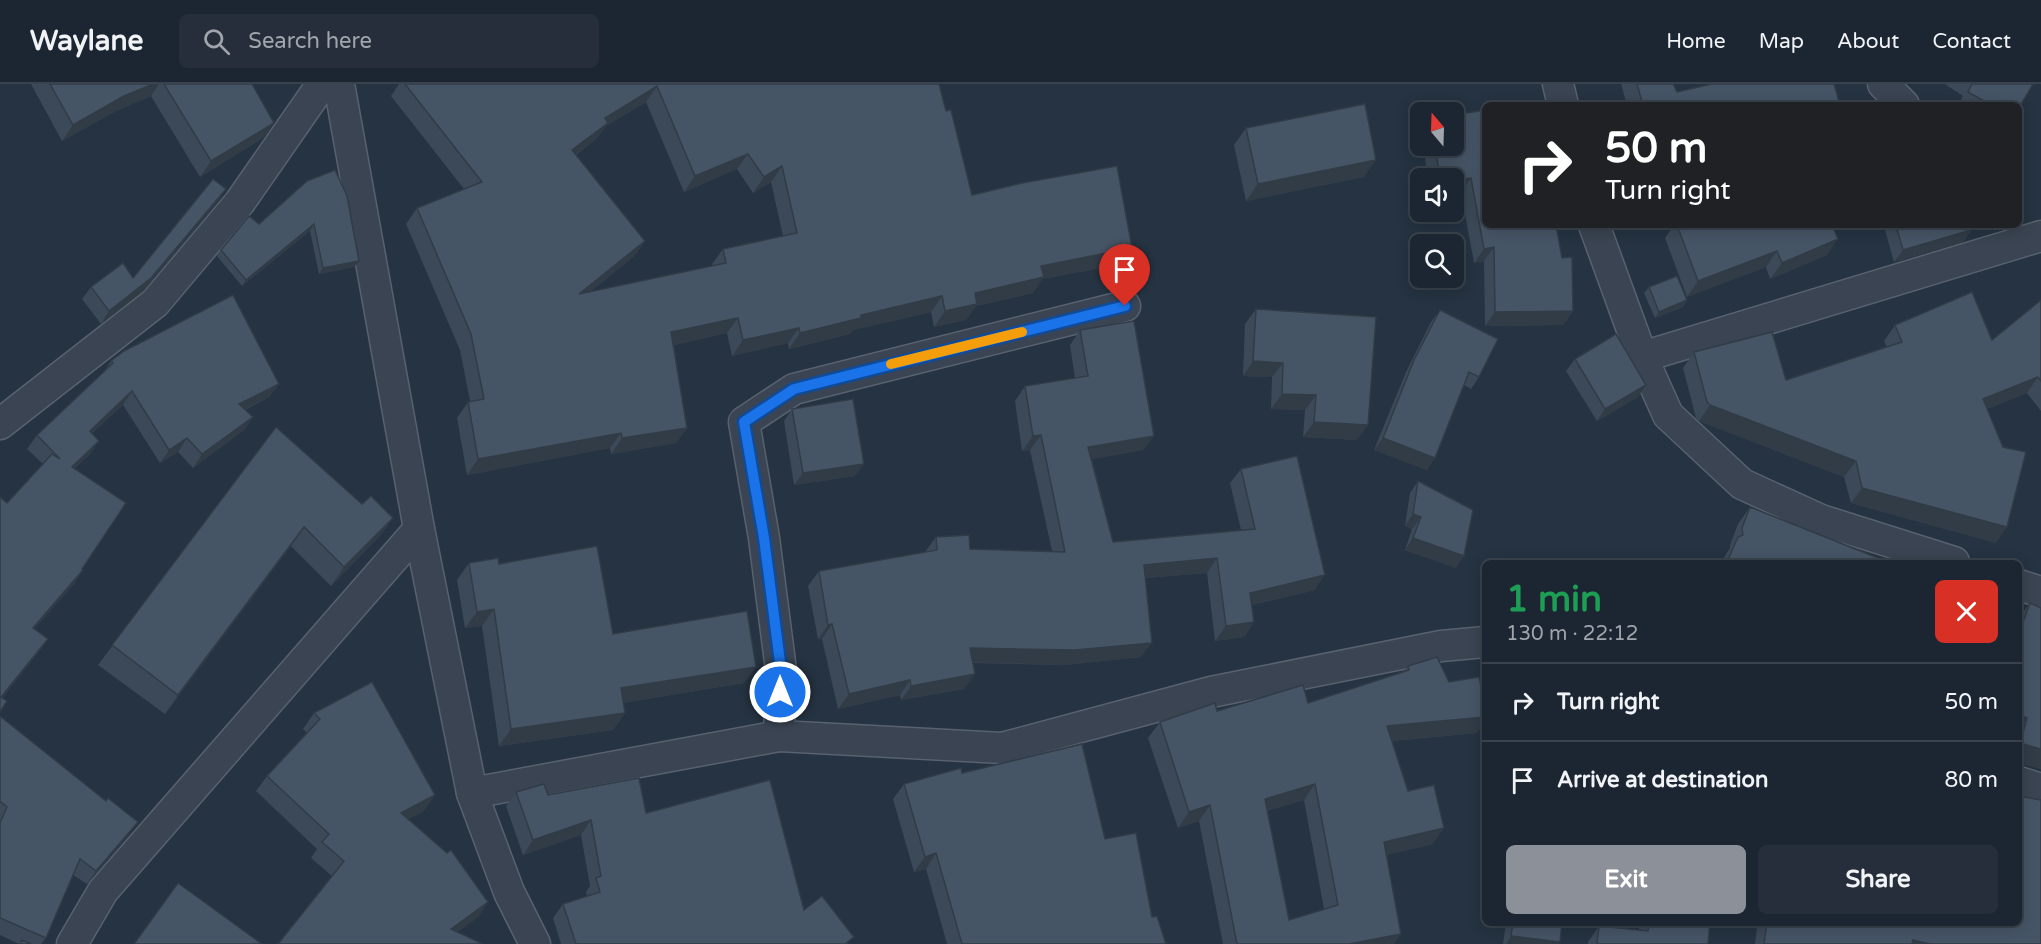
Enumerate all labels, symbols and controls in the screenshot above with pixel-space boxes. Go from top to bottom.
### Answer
search box [179,14,599,68]
text: Waylane [30,24,143,58]
icon: search [200,25,233,58]
text: Search here [248,28,372,54]
text: Home [1666,29,1726,54]
text: Map [1759,29,1804,54]
text: About [1837,29,1899,54]
text: Contact [1932,29,2011,54]
north arrow [1410,102,1464,156]
map controls [1410,102,1464,288]
text: 50 m [1605,123,1707,174]
icon: right [1506,126,1584,204]
button: sound [1410,168,1464,222]
text: Turn right [1605,174,1731,207]
button: search [1410,234,1464,288]
pin [1099,244,1150,306]
icon: arrive [1108,253,1141,286]
text: 1 min [1506,578,1602,621]
button: close [1935,580,1998,643]
text: 130 m · 22:12 [1506,622,1638,646]
position arrow [748,660,812,724]
icon: right [1506,686,1539,719]
text: Turn right [1557,689,1659,715]
text: 50 m [1944,689,1998,715]
icon: arrive [1506,764,1539,797]
text: Arrive at destination [1557,767,1768,793]
text: 80 m [1944,767,1998,793]
button: Exit [1506,845,1746,914]
button: Share [1758,845,1998,914]

